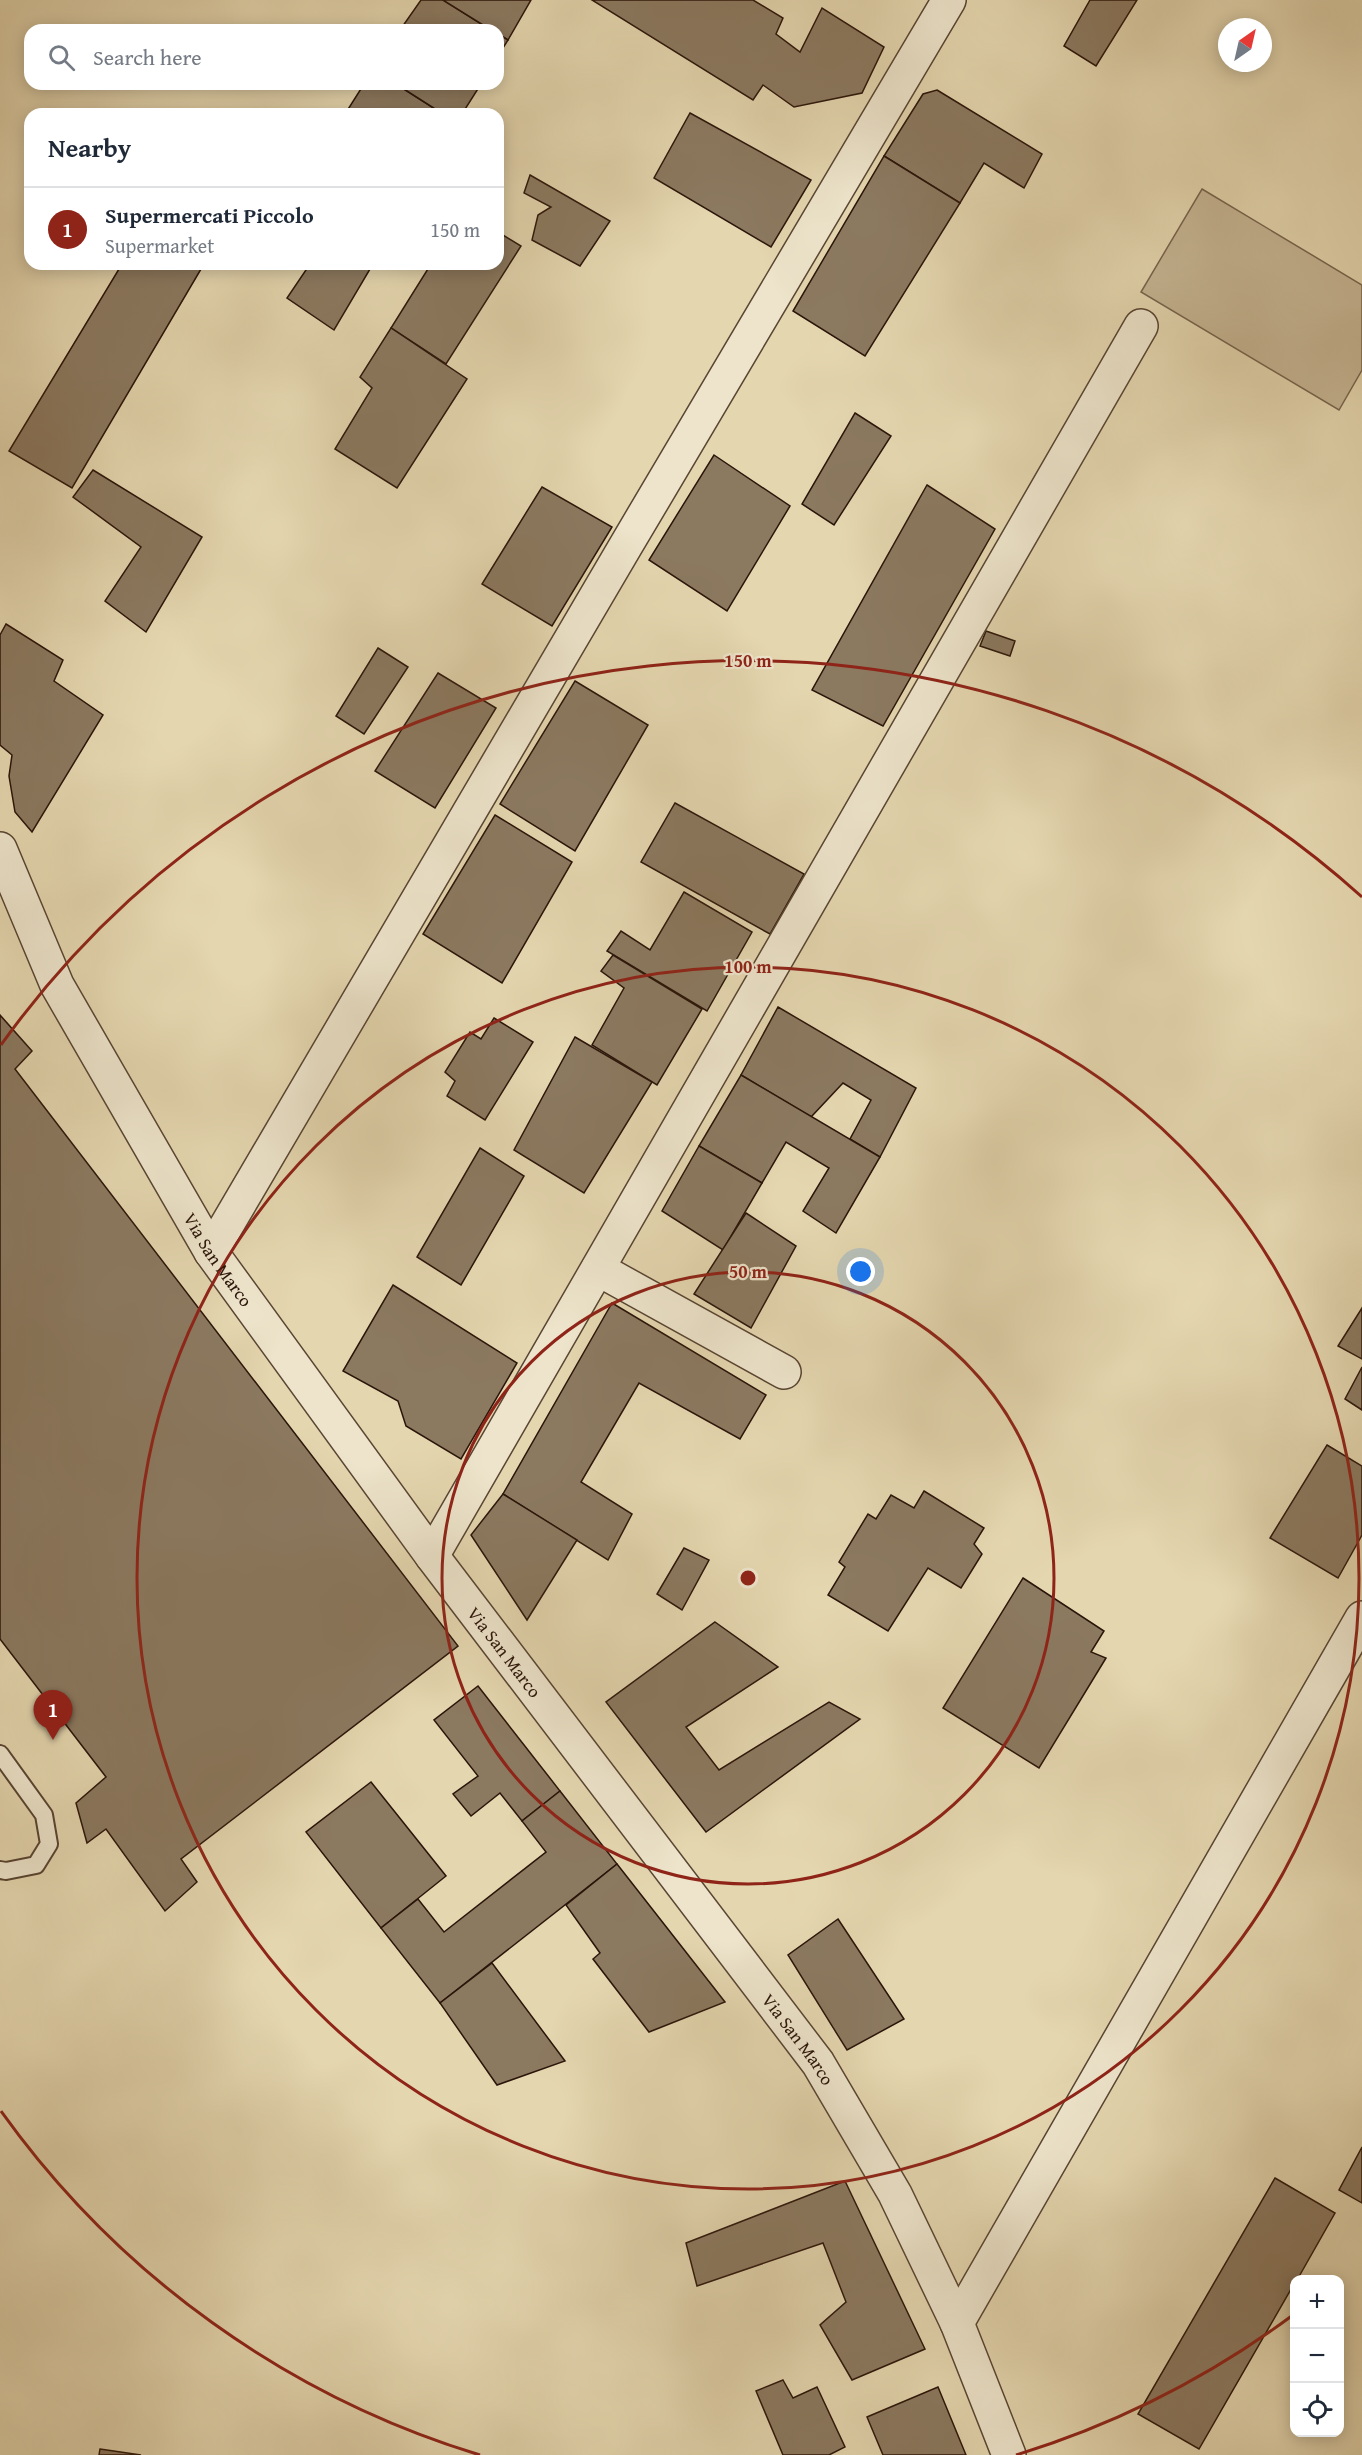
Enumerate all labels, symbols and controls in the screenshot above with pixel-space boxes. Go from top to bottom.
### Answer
north arrow [1218,18,1272,72]
search box [24,24,504,90]
icon: search [45,41,78,74]
text: Search here [93,41,202,73]
text: Nearby [48,128,131,167]
text: Supermercati Piccolo [105,199,314,231]
text: 1 [62,215,73,244]
text: 150 m [430,215,480,244]
text: Supermarket [105,231,214,260]
text: 150 m [724,647,772,674]
text: 100 m [724,953,772,980]
street label: Via San Marco [177,1207,260,1312]
your location [846,1257,875,1286]
text: 50 m [729,1258,768,1285]
centre of rings [738,1568,758,1588]
street label: Via San Marco [461,1601,549,1703]
pin: 1 [34,1690,72,1740]
street label: Via San Marco [756,1987,842,2090]
map controls [1290,2275,1344,2437]
button: + [1290,2275,1344,2329]
button: − [1290,2329,1344,2383]
button: locate [1290,2383,1344,2437]

